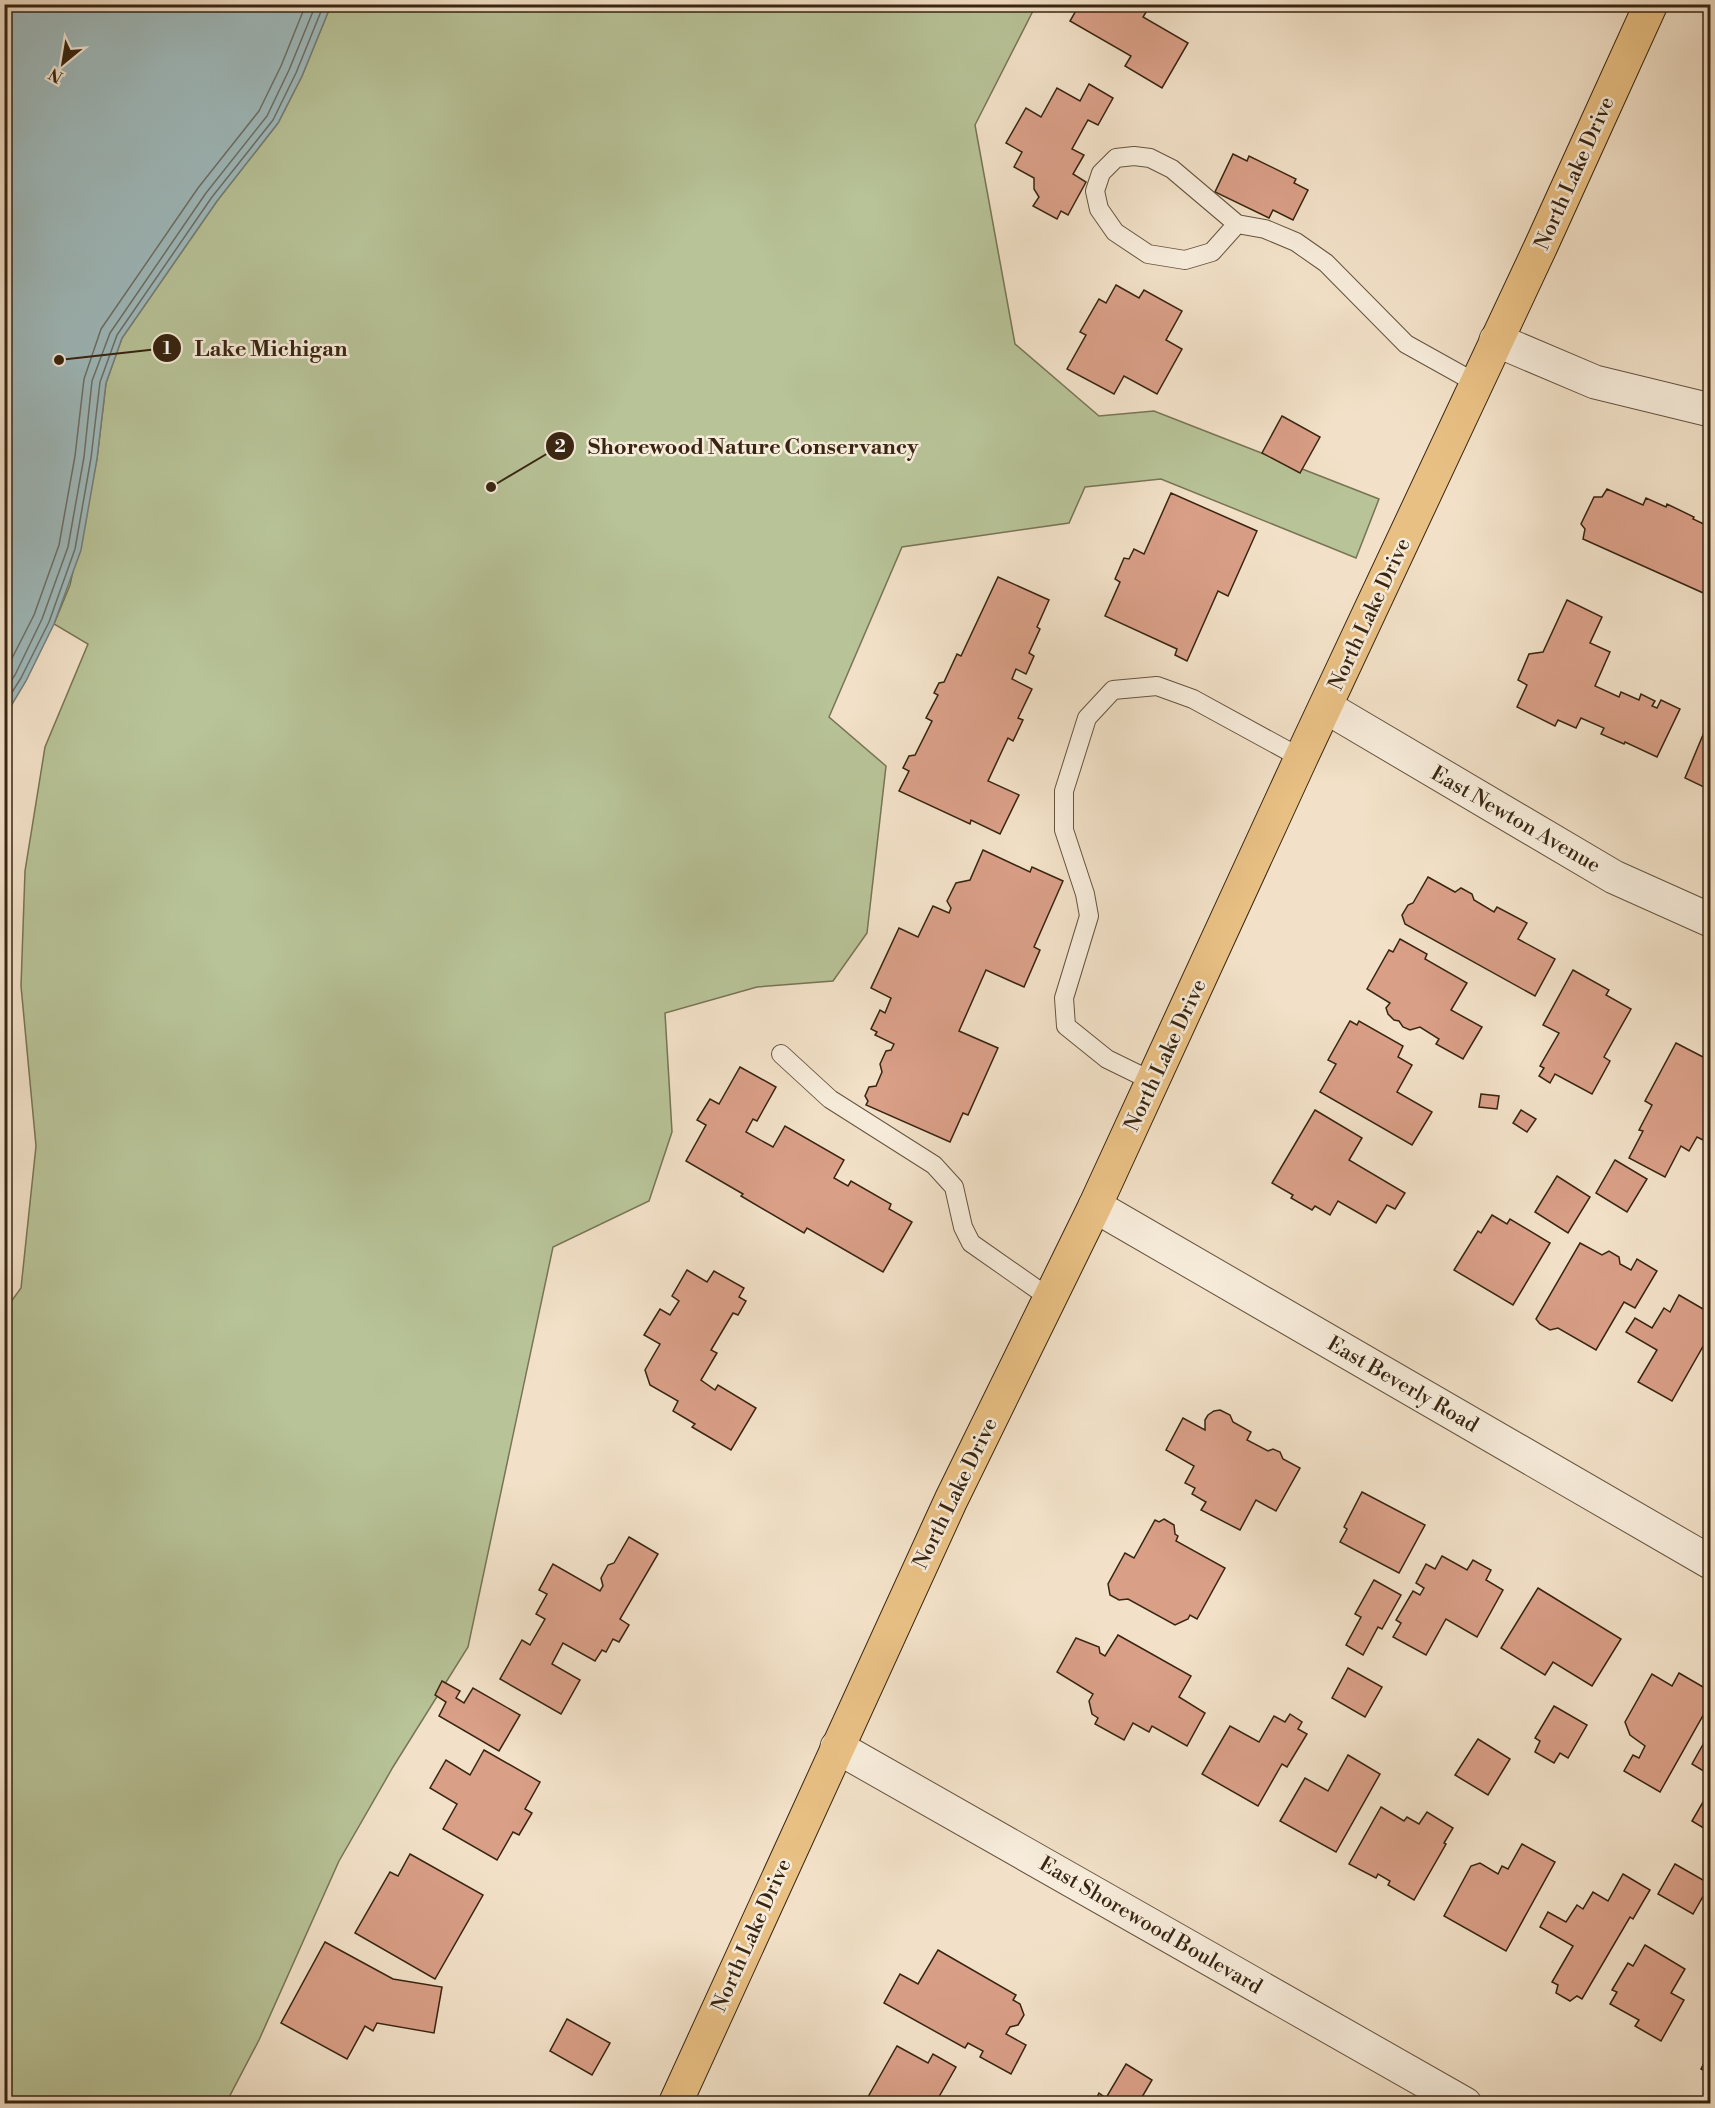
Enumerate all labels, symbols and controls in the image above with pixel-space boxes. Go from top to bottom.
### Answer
north arrow [33,33,93,93]
text: N [45,63,66,87]
street label: North Lake Drive [1529,93,1620,254]
callout: Lake Michigan [152,328,359,368]
text: Lake Michigan [195,336,348,363]
text: 1 [163,337,172,360]
callout: Shorewood Nature Conservancy [545,426,930,466]
text: Shorewood Nature Conservancy [588,434,919,461]
text: 2 [554,435,566,458]
street label: North Lake Drive [1323,534,1417,695]
street label: East Newton Avenue [1426,761,1605,879]
street label: North Lake Drive [1119,975,1213,1136]
street label: East Beverly Road [1322,1331,1483,1439]
street label: North Lake Drive [908,1414,1004,1573]
street label: East Shorewood Boulevard [1034,1851,1267,2000]
street label: North Lake Drive [706,1855,797,2016]

